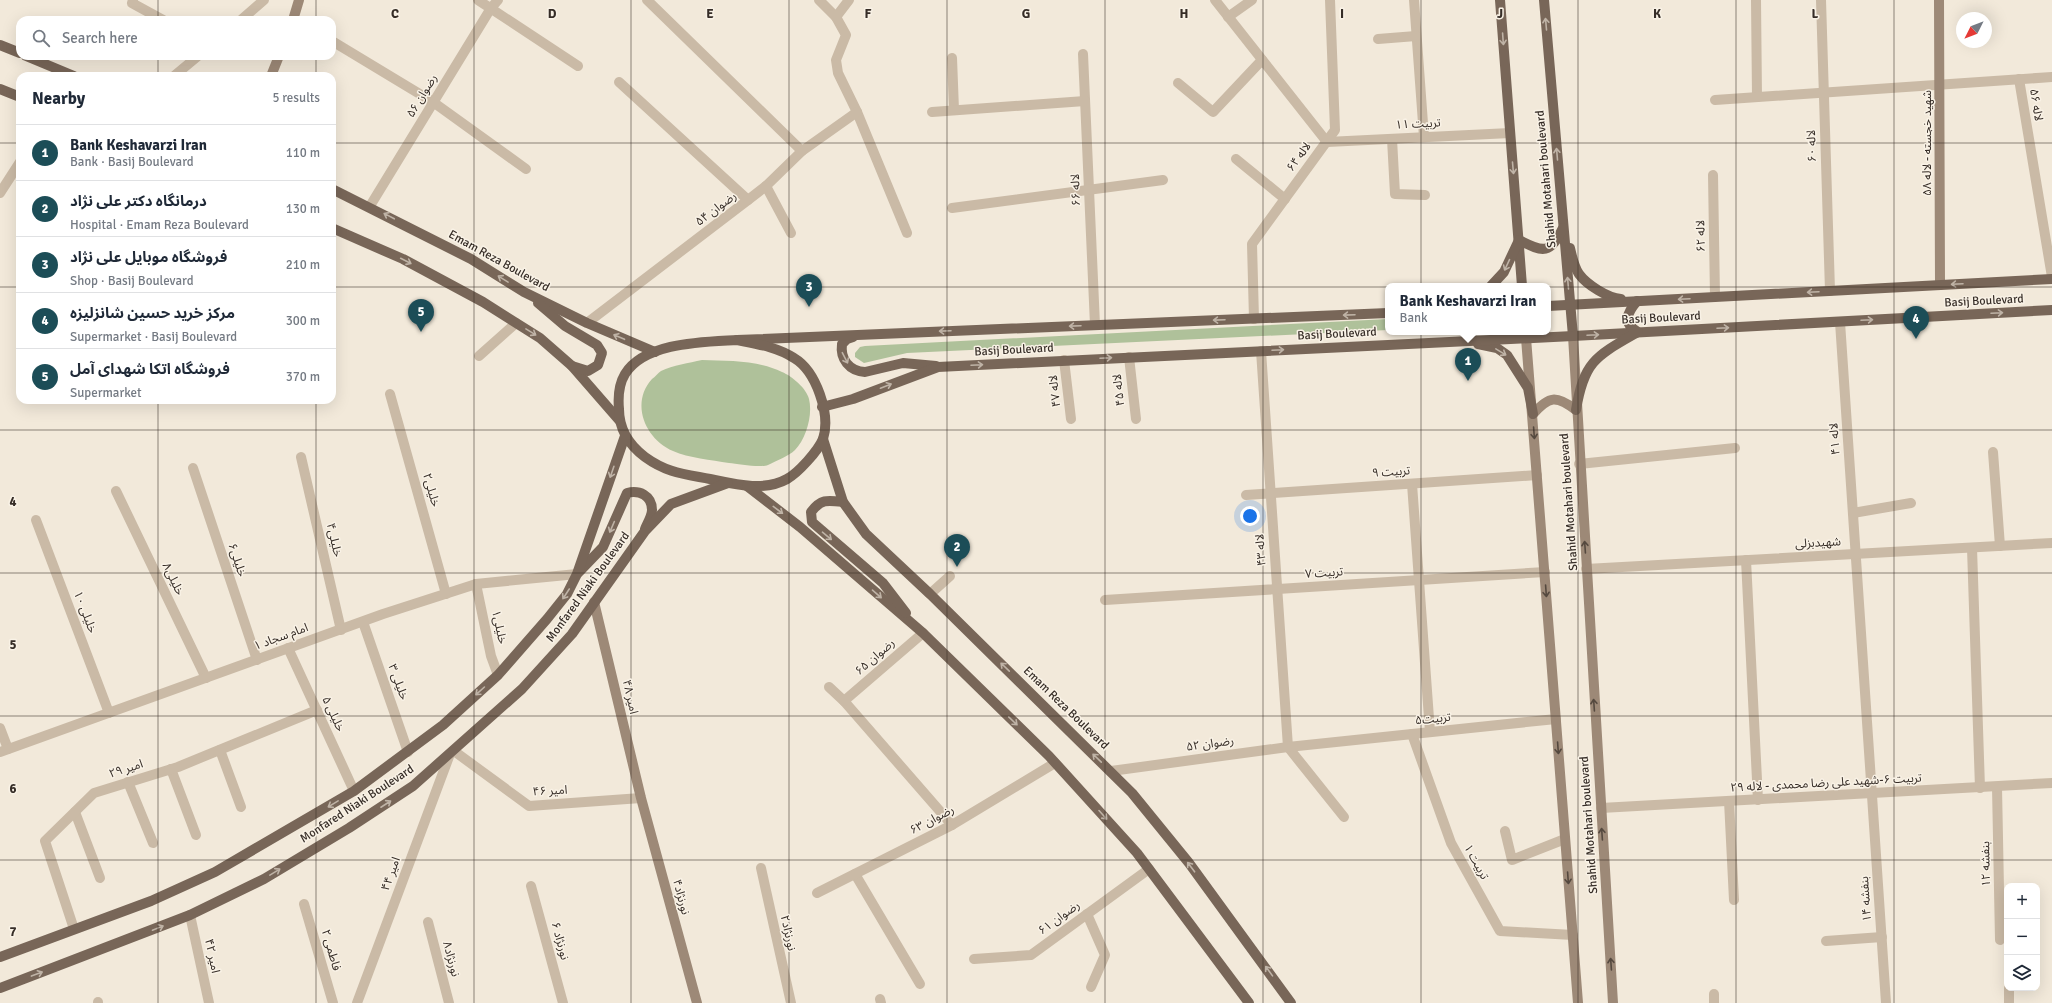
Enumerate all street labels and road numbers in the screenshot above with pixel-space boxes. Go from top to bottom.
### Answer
street label: رضوان ۵۶ [403,72,441,120]
street label: لاله ۵۶ [2026,88,2046,122]
street label: شهید خجسته - لاله ۵۸ [1920,90,1935,196]
street label: Shahid Motahari boulevard [1533,110,1559,248]
street label: تربیت ۱۱ [1395,115,1441,133]
street label: لاله ۶۰ [1804,130,1820,162]
street label: لاله ۶۴ [1283,140,1315,174]
street label: لاله ۶۶ [1068,174,1084,206]
street label: رضوان ۵۴ [692,189,740,229]
street label: لاله ۶۲ [1693,220,1709,252]
street label: Emam Reza Boulevard [446,227,552,295]
street label: Basij Boulevard [1944,291,2024,311]
street label: Basij Boulevard [1621,308,1701,328]
street label: Basij Boulevard [1297,324,1377,344]
street label: Basij Boulevard [974,340,1054,360]
street label: لاله ۴۵ [1110,373,1128,407]
street label: لاله ۴۷ [1046,374,1064,408]
street label: لاله ۴۱ [1826,422,1844,456]
street label: Shahid Motahari boulevard [1557,433,1581,571]
street label: تربیت ۹ [1371,463,1411,481]
street label: خلیلی۲ [419,471,443,509]
street label: خلیلی۴ [323,522,345,558]
street label: Monfared Niaki Boulevard [543,529,633,645]
street label: لاله ۴۳ [1252,533,1270,567]
street label: شهیدبزلی [1795,534,1841,552]
street label: خلیلی۶ [225,541,249,579]
street label: خلیلی۸ [159,560,187,598]
street label: تربیت ۷ [1304,564,1344,582]
street label: خلیلی ۱۰ [70,589,100,635]
street label: خلیلی۱ [488,609,510,645]
street label: امام سجاد ۱ [252,620,311,655]
street label: رضوان ۶۵ [852,636,898,678]
street label: خلیلی ۳ [385,662,411,702]
street label: Emam Reza Boulevard [1020,663,1112,753]
street label: امیر ۴۸ [619,678,641,716]
street label: خلیلی ۵ [318,694,348,734]
street label: تربیت۵ [1414,710,1452,728]
street label: رضوان ۵۲ [1185,733,1235,755]
street label: امیر ۲۹ [107,756,145,782]
street label: Shahid Motahari boulevard [1577,756,1601,894]
street label: Monfared Niaki Boulevard [297,762,417,846]
street label: تربیت ۶-شهید علی رضا محمدی - لاله ۲۹ [1730,770,1923,796]
street label: امیر ۴۶ [532,783,568,799]
street label: رضوان ۶۳ [907,802,957,838]
street label: بنفشه ۱۲ [1978,841,1994,887]
street label: تربیت ۱ [1460,842,1492,883]
street label: امیر ۴۴ [378,855,404,893]
street label: بنفشه ۱۴ [1857,876,1875,922]
street label: نورنژاد۴ [669,878,693,916]
street label: رضوان ۶۱ [1035,898,1083,938]
street label: نورنژاد۲ [777,914,799,952]
street label: نورنژاد ۶ [548,920,572,962]
street label: فاطمی ۲ [318,928,344,972]
street label: امیر ۴۲ [201,937,223,975]
street label: نورنژاد۸ [439,940,463,978]

